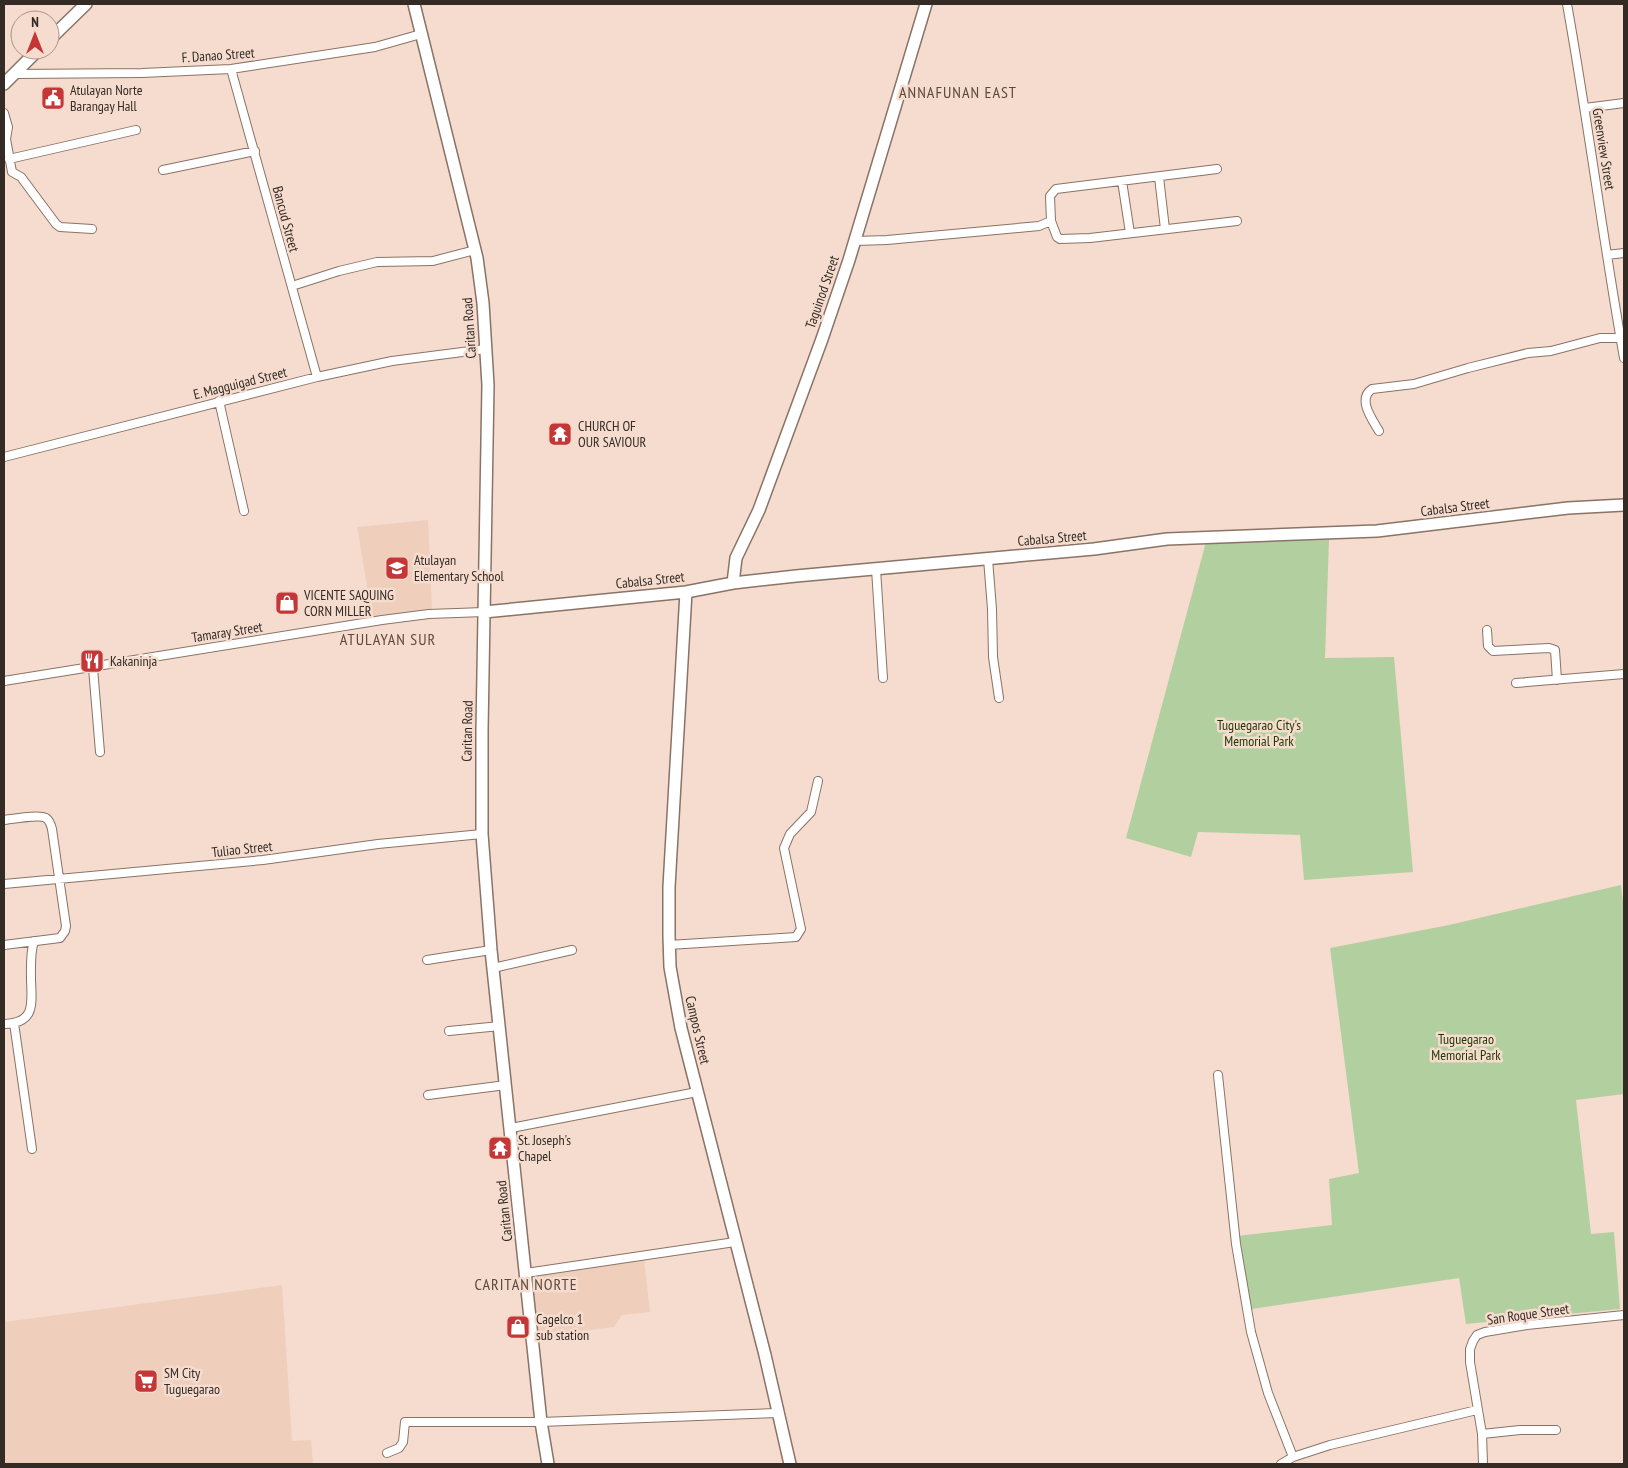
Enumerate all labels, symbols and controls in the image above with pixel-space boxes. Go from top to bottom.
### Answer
north arrow [10,10,60,60]
text: N [31,13,39,31]
street label: F. Danao Street [181,43,255,67]
place label: Atulayan Norte Barangay Hall [70,81,143,115]
district label: ANNAFUNAN EAST [899,82,1017,102]
public building icon: Atulayan Norte Barangay Hall [40,85,66,111]
street label: Greenview Street [1589,107,1619,191]
street label: Bancud Street [269,184,303,254]
street label: Taguinod Street [801,253,843,331]
street label: Caritan Road [458,297,480,359]
street label: E. Magguigad Street [191,363,289,403]
place label: CHURCH OF OUR SAVIOUR [578,417,646,451]
temple icon: CHURCH OF OUR SAVIOUR [547,421,573,447]
street label: Cabalsa Street [1420,494,1491,520]
street label: Cabalsa Street [1017,526,1087,550]
place label: Atulayan Elementary School [414,551,504,585]
school or university icon: Atulayan Elementary School [384,555,410,581]
street label: Cabalsa Street [615,567,685,593]
place label: VICENTE SAQUING CORN MILLER [303,586,394,620]
shop icon: VICENTE SAQUING CORN MILLER [274,590,300,616]
street label: Tamaray Street [190,617,264,646]
district label: ATULAYAN SUR [340,629,436,649]
restaurant icon: Kakaninja [79,648,105,674]
place label: Kakaninja [110,652,157,670]
street label: Caritan Road [457,700,477,762]
park label: Tuguegarao City's Memorial Park [1217,716,1301,750]
street label: Tuliao Street [211,837,273,861]
street label: Campos Street [681,994,715,1066]
park label: Tuguegarao Memorial Park [1431,1030,1501,1064]
place label: St. Joseph's Chapel [518,1131,571,1165]
temple icon: St. Joseph's Chapel [487,1135,513,1161]
street label: Caritan Road [492,1180,516,1242]
district label: CARITAN NORTE [474,1274,578,1294]
street label: San Roque Street [1486,1299,1570,1329]
place label: Cagelco 1 sub station [536,1310,589,1344]
shop icon: Cagelco 1 sub station [505,1314,531,1340]
place label: SM City Tuguegarao [164,1364,220,1398]
supermarket icon: SM City Tuguegarao [133,1368,159,1394]

